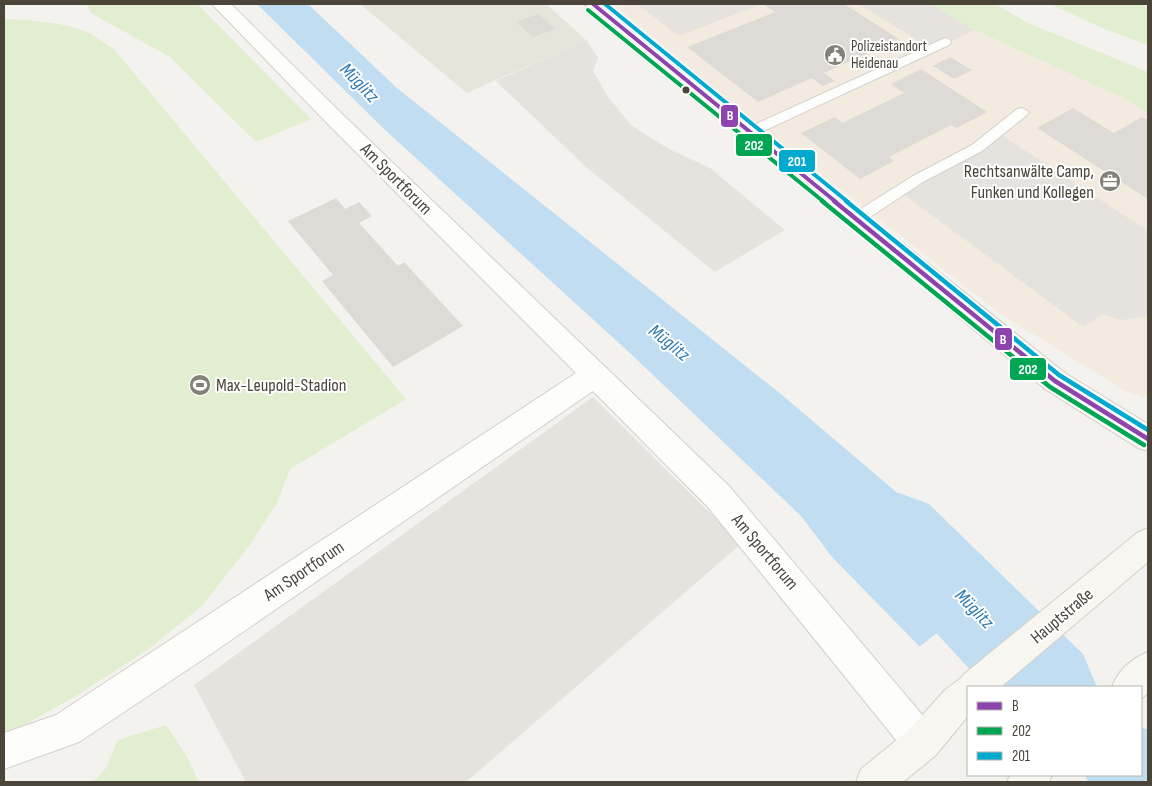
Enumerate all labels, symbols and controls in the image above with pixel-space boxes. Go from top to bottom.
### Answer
place label: Polizeistandort Heidenau [851,37,927,73]
public building icon: Polizeistandort Heidenau [823,43,847,67]
water label: Müglitz [335,58,384,109]
unlabelled marker [681,85,691,95]
line badge: B [720,104,739,128]
text: B [727,107,734,124]
line badge: 202 [735,133,773,157]
text: 202 [745,137,763,154]
street label: Am Sportforum [355,138,436,219]
line badge: 201 [778,149,816,173]
text: 201 [788,153,807,170]
place label: Rechtsanwälte Camp, Funken und Kollegen [964,161,1094,203]
office icon: Rechtsanwälte Camp, Funken und Kollegen [1098,169,1122,193]
water label: Müglitz [644,319,695,367]
line badge: B [994,327,1013,351]
text: B [1000,331,1007,348]
line badge: 202 [1009,357,1047,381]
text: 202 [1019,361,1037,378]
sports icon: Max-Leupold-Stadion [188,373,212,397]
place label: Max-Leupold-Stadion [216,375,347,396]
street label: Am Sportforum [727,509,803,594]
street label: Am Sportforum [259,536,348,606]
water label: Müglitz [950,584,999,635]
street label: Hauptstraße [1027,584,1097,648]
legend [967,686,1142,776]
text: B [1012,697,1019,716]
text: 202 [1012,722,1031,741]
text: 201 [1012,747,1031,766]

